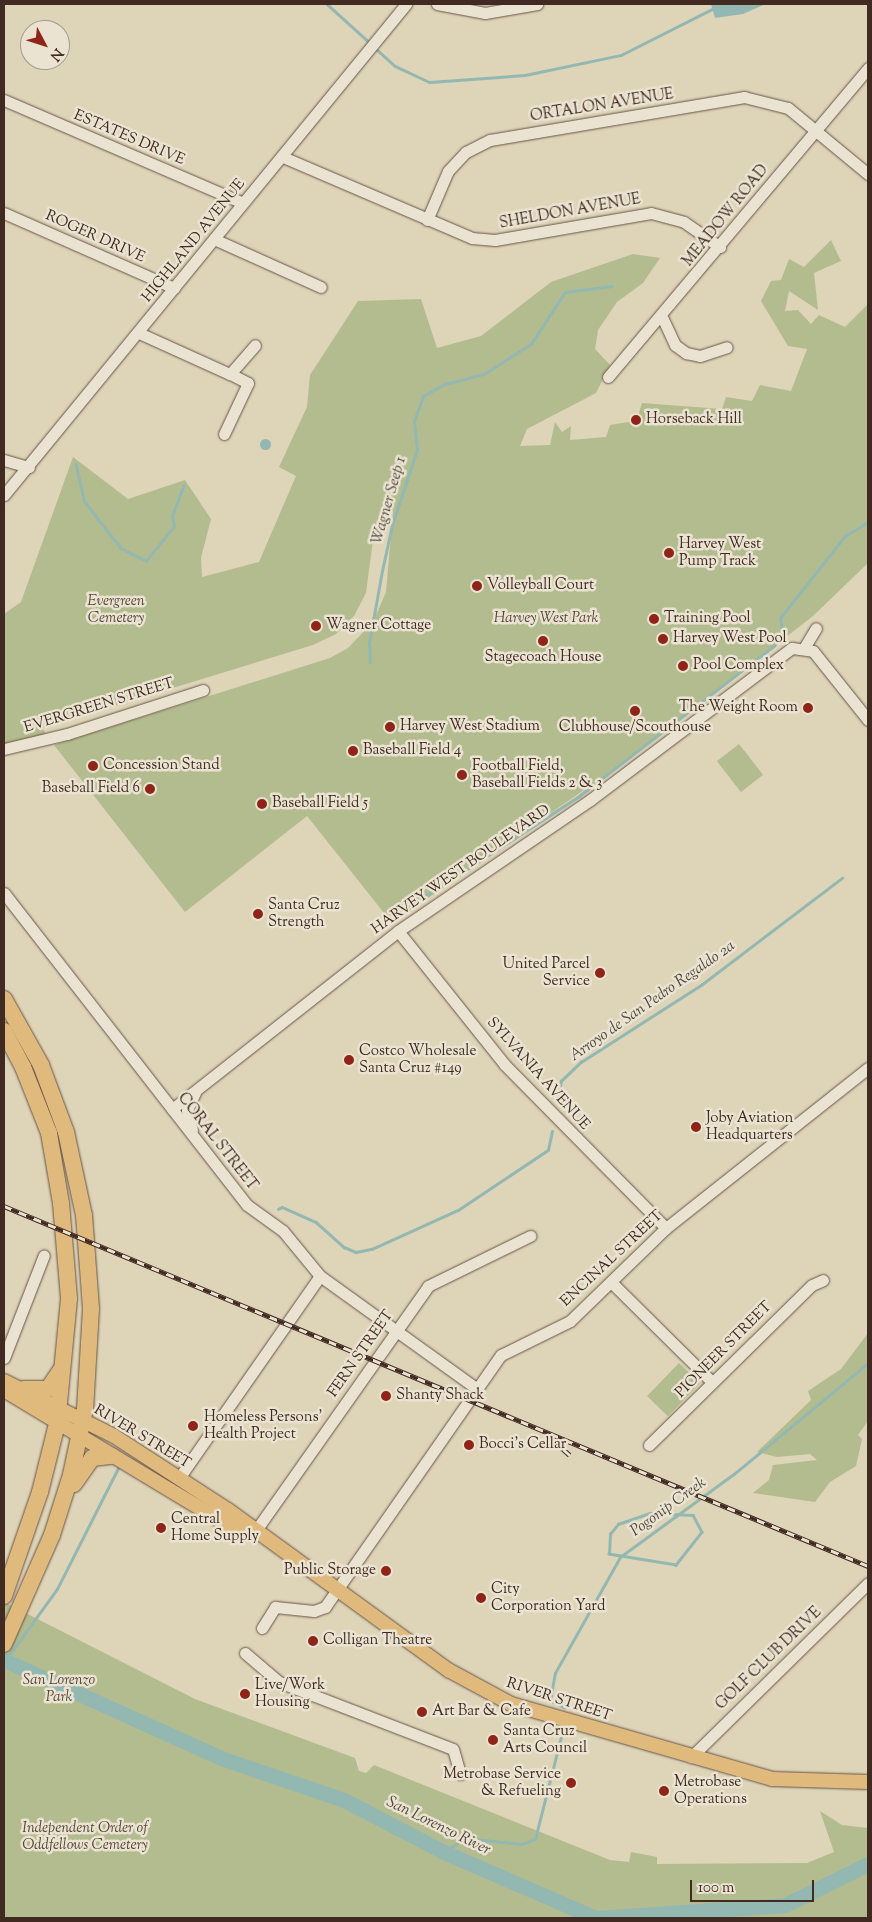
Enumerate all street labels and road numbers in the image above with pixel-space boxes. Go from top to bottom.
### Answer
street label: ORTALON AVENUE [529,86,675,126]
street label: ESTATES DRIVE [71,107,187,169]
street label: MEADOW ROAD [679,161,773,271]
street label: HIGHLAND AVENUE [139,176,249,306]
street label: SHELDON AVENUE [498,191,642,233]
street label: ROGER DRIVE [42,207,148,267]
street label: EVERGREEN STREET [22,675,176,737]
street label: HARVEY WEST BOULEVARD [368,801,554,939]
street label: SYLVANIA AVENUE [483,1014,593,1134]
street label: CORAL STREET [173,1090,261,1194]
street label: ENCINAL STREET [557,1207,667,1311]
street label: PIONEER STREET [672,1298,776,1402]
street label: FERN STREET [324,1307,398,1401]
street label: RIVER STREET [90,1401,194,1473]
street label: GOLF CLUB DRIVE [712,1604,826,1714]
street label: RIVER STREET [504,1674,614,1726]

